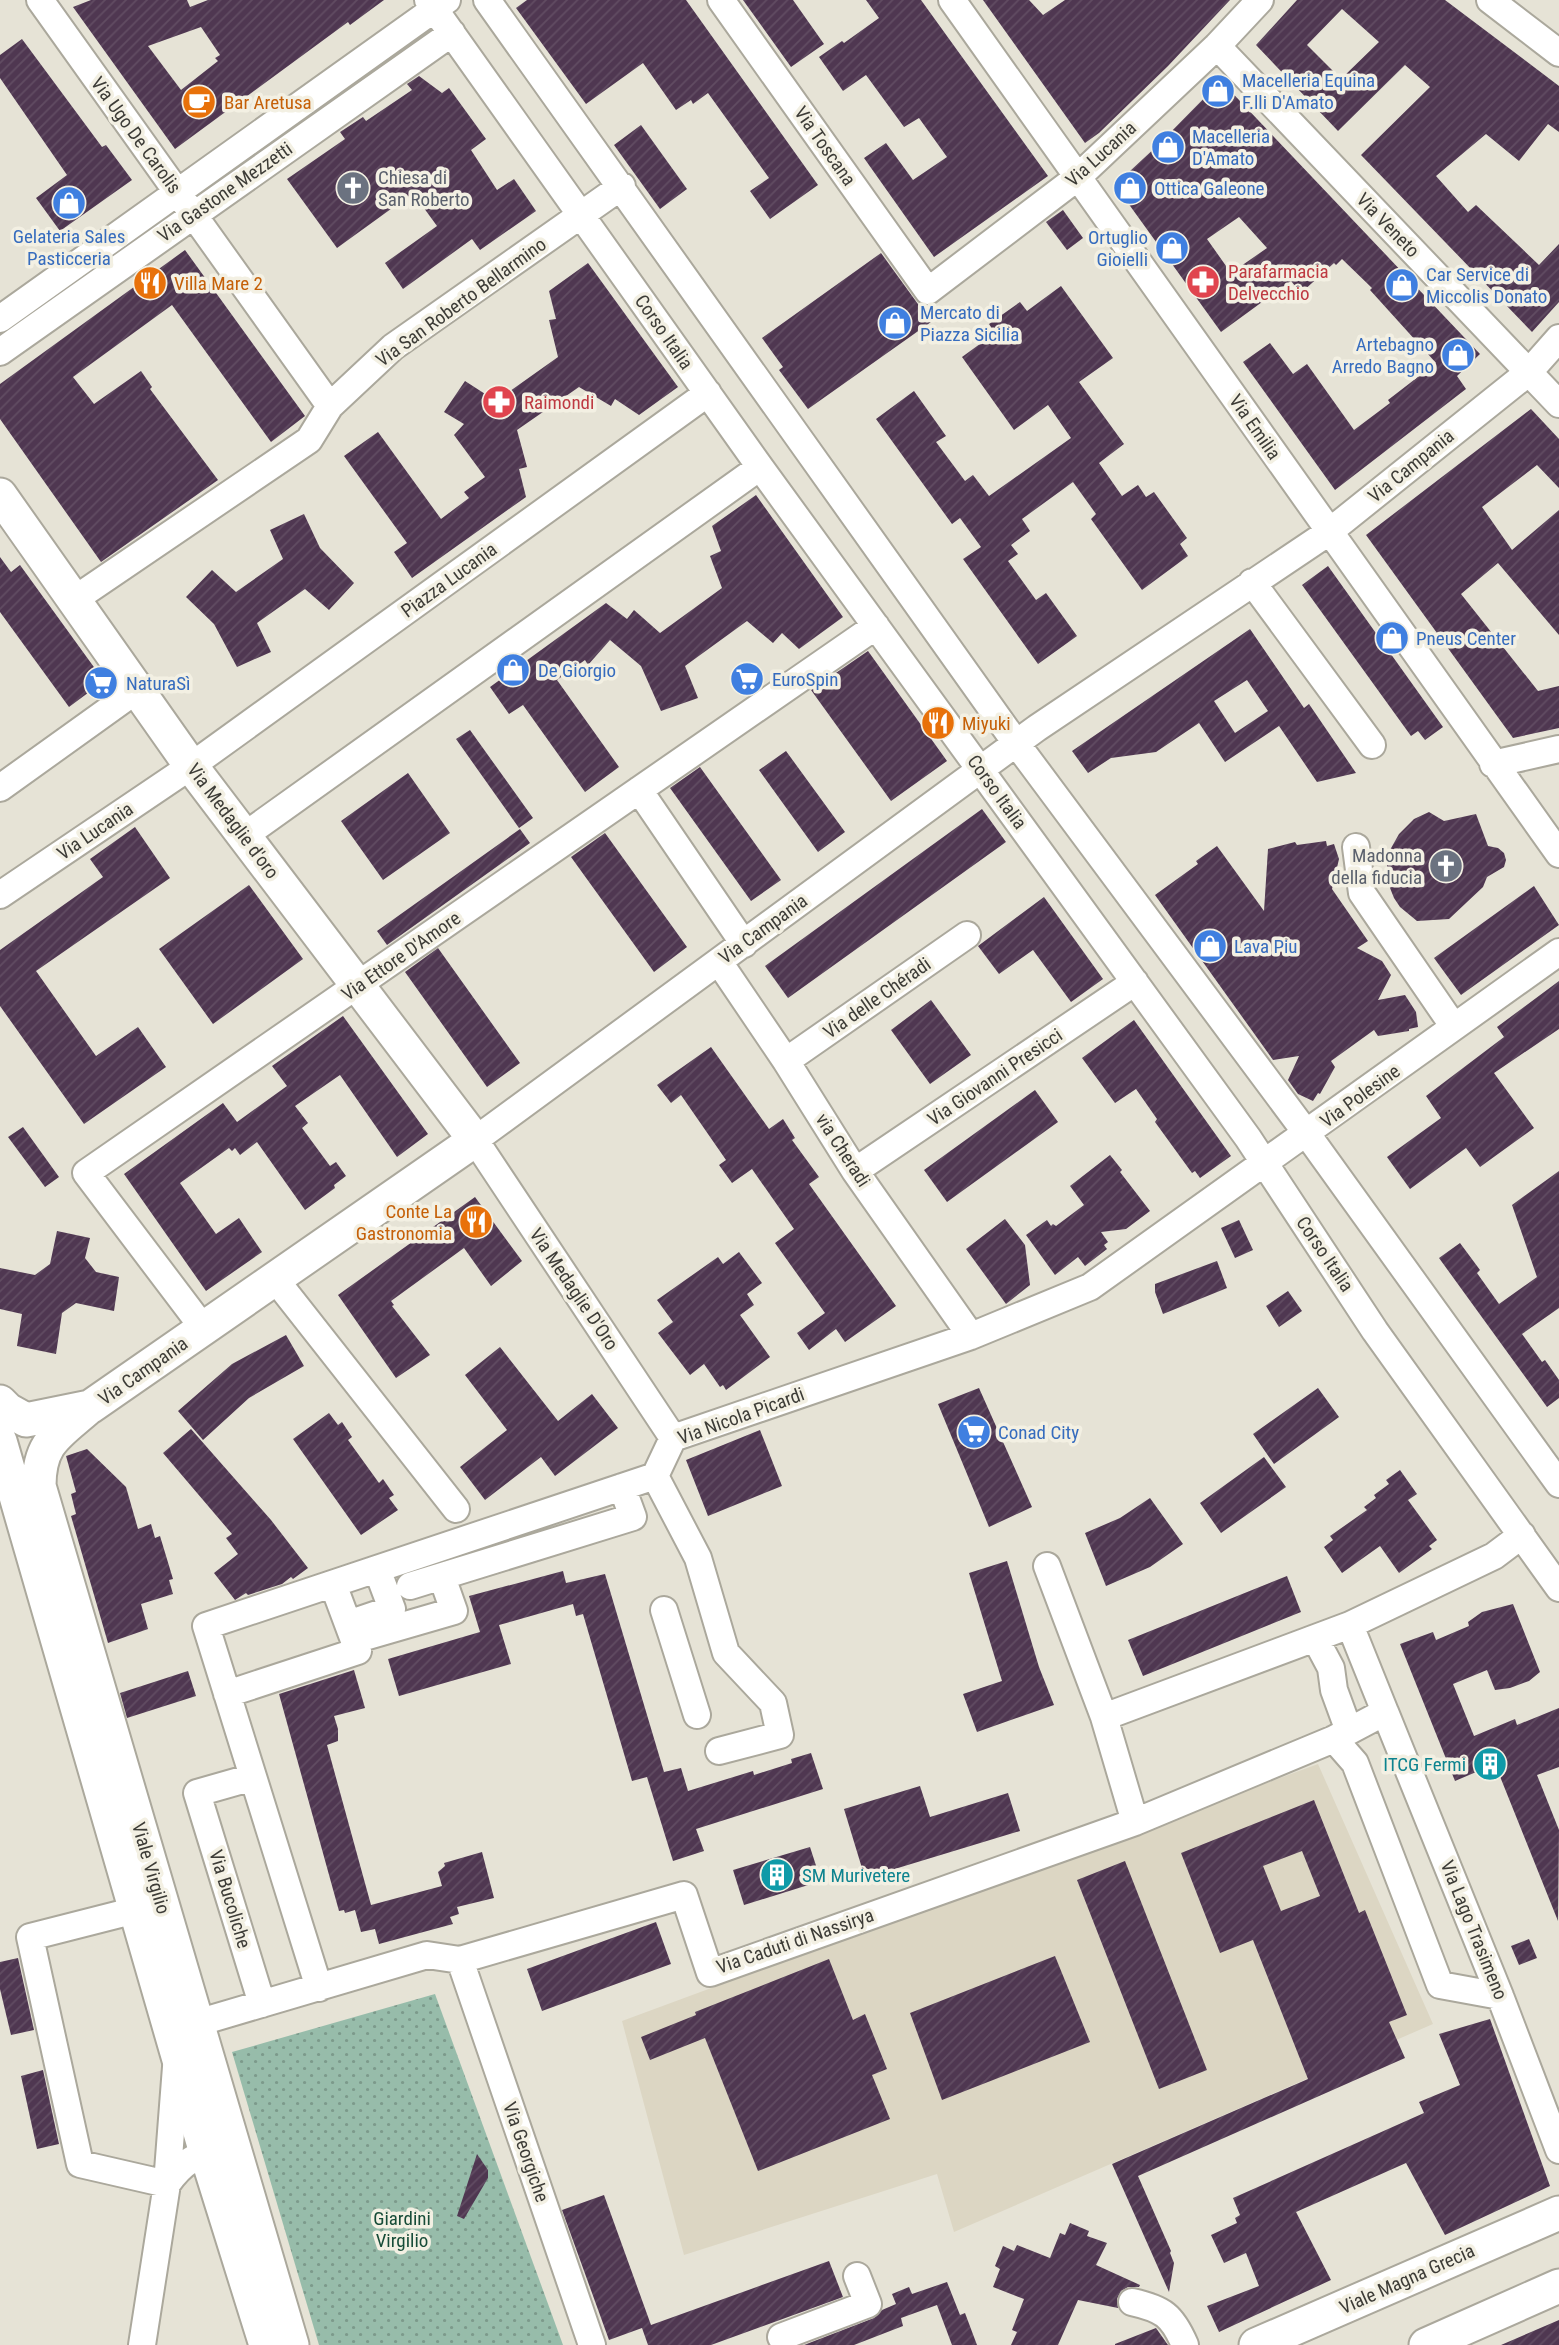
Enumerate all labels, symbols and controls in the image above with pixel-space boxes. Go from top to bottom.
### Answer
place label: Macelleria Equina F.lli D'Amato [1242,69,1375,114]
street label: Via Ugo De Carolis [86,72,186,198]
shop icon: Macelleria Equina F.lli D'Amato [1199,72,1237,110]
cafe icon: Bar Aretusa [180,83,218,121]
place label: Bar Aretusa [224,91,312,114]
street label: Via Toscana [789,102,861,190]
street label: Via Lucania [1061,116,1141,192]
place label: Macelleria D'Amato [1192,125,1270,170]
shop icon: Macelleria D'Amato [1149,128,1187,166]
street label: Via Gastone Mezzetti [153,137,297,247]
place label: Chiesa di San Roberto [378,166,470,211]
church icon: Chiesa di San Roberto [334,169,372,207]
shop icon: Ottica Galeone [1111,169,1149,207]
place label: Ottica Galeone [1154,177,1265,200]
shop icon: Gelateria Sales Pasticceria [50,184,88,222]
street label: Via Veneto [1352,188,1424,262]
place label: Gelateria Sales Pasticceria [13,225,125,270]
place label: Ortuglio Gioielli [1088,226,1148,271]
shop icon: Ortuglio Gioielli [1153,229,1191,267]
street label: Via San Roberto Bellarmino [371,233,551,371]
place label: Parafarmacia Delvecchio [1228,260,1329,305]
pharmacy icon: Parafarmacia Delvecchio [1184,263,1222,301]
place label: Car Service di Miccolis Donato [1426,263,1547,308]
restaurant icon: Villa Mare 2 [131,264,169,302]
shop icon: Car Service di Miccolis Donato [1383,266,1421,304]
place label: Villa Mare 2 [174,272,263,295]
street label: Corso Italia [630,290,698,374]
place label: Mercato di Piazza Sicilia [920,301,1019,346]
shop icon: Mercato di Piazza Sicilia [876,304,914,342]
place label: Artebagno Arredo Bagno [1332,333,1434,378]
shop icon: Artebagno Arredo Bagno [1439,336,1477,374]
pharmacy icon: Raimondi [480,383,518,421]
street label: Via Emilia [1224,390,1286,464]
place label: Raimondi [524,391,594,414]
street label: Via Campania [1363,424,1459,508]
street label: Piazza Lucania [397,538,501,622]
shop icon: Pneus Center [1373,619,1411,657]
place label: Pneus Center [1416,627,1516,650]
shop icon: De Giorgio [494,651,532,689]
place label: De Giorgio [538,659,616,682]
supermarket icon: EuroSpin [728,660,766,698]
supermarket icon: NaturaSì [82,664,120,702]
place label: EuroSpin [772,668,838,691]
place label: NaturaSì [126,672,191,695]
restaurant icon: Miyuki [919,704,957,742]
place label: Miyuki [962,712,1011,735]
street label: Corso Italia [962,750,1032,834]
street label: Via Medaglie d'oro [182,759,284,883]
street label: Via Lucania [53,797,137,865]
place label: Madonna della fiducia [1331,844,1422,889]
church icon: Madonna della fiducia [1427,847,1465,885]
street label: Via Campania [714,889,812,969]
street label: Via Ettore D'Amore [337,906,465,1006]
shop icon: Lava Piu [1191,927,1229,965]
place label: Lava Piu [1234,935,1298,958]
street label: Via delle Chéradi [819,952,935,1044]
street label: Via Giovanni Presicci [923,1023,1067,1131]
street label: Via Polesine [1316,1059,1404,1133]
street label: via Cheradi [811,1109,875,1191]
place label: Conte La Gastronomia [356,1200,452,1245]
restaurant icon: Conte La Gastronomia [457,1203,495,1241]
street label: Corso Italia [1291,1212,1359,1296]
street label: Via Medaglie D'Oro [525,1224,623,1354]
street label: Via Campania [94,1332,192,1410]
street label: Via Nicola Picardi [675,1382,807,1450]
supermarket icon: Conad City [955,1413,993,1451]
place label: Conad City [998,1421,1079,1444]
building icon: ITCG Fermi [1471,1745,1509,1783]
place label: ITCG Fermi [1383,1753,1466,1776]
street label: Viale Virgilio [127,1819,175,1917]
street label: Via Bucoliche [204,1847,256,1951]
building icon: SM Murivetere [758,1856,796,1894]
street label: Via Lago Trasimeno [1436,1857,1512,2003]
place label: SM Murivetere [802,1864,910,1887]
street label: Via Caduti di Nassirya [713,1903,877,1979]
street label: Via Georgiche [498,2099,554,2205]
park label: Giardini Virgilio [373,2207,431,2252]
street label: Viale Magna Grecia [1336,2239,1478,2319]

